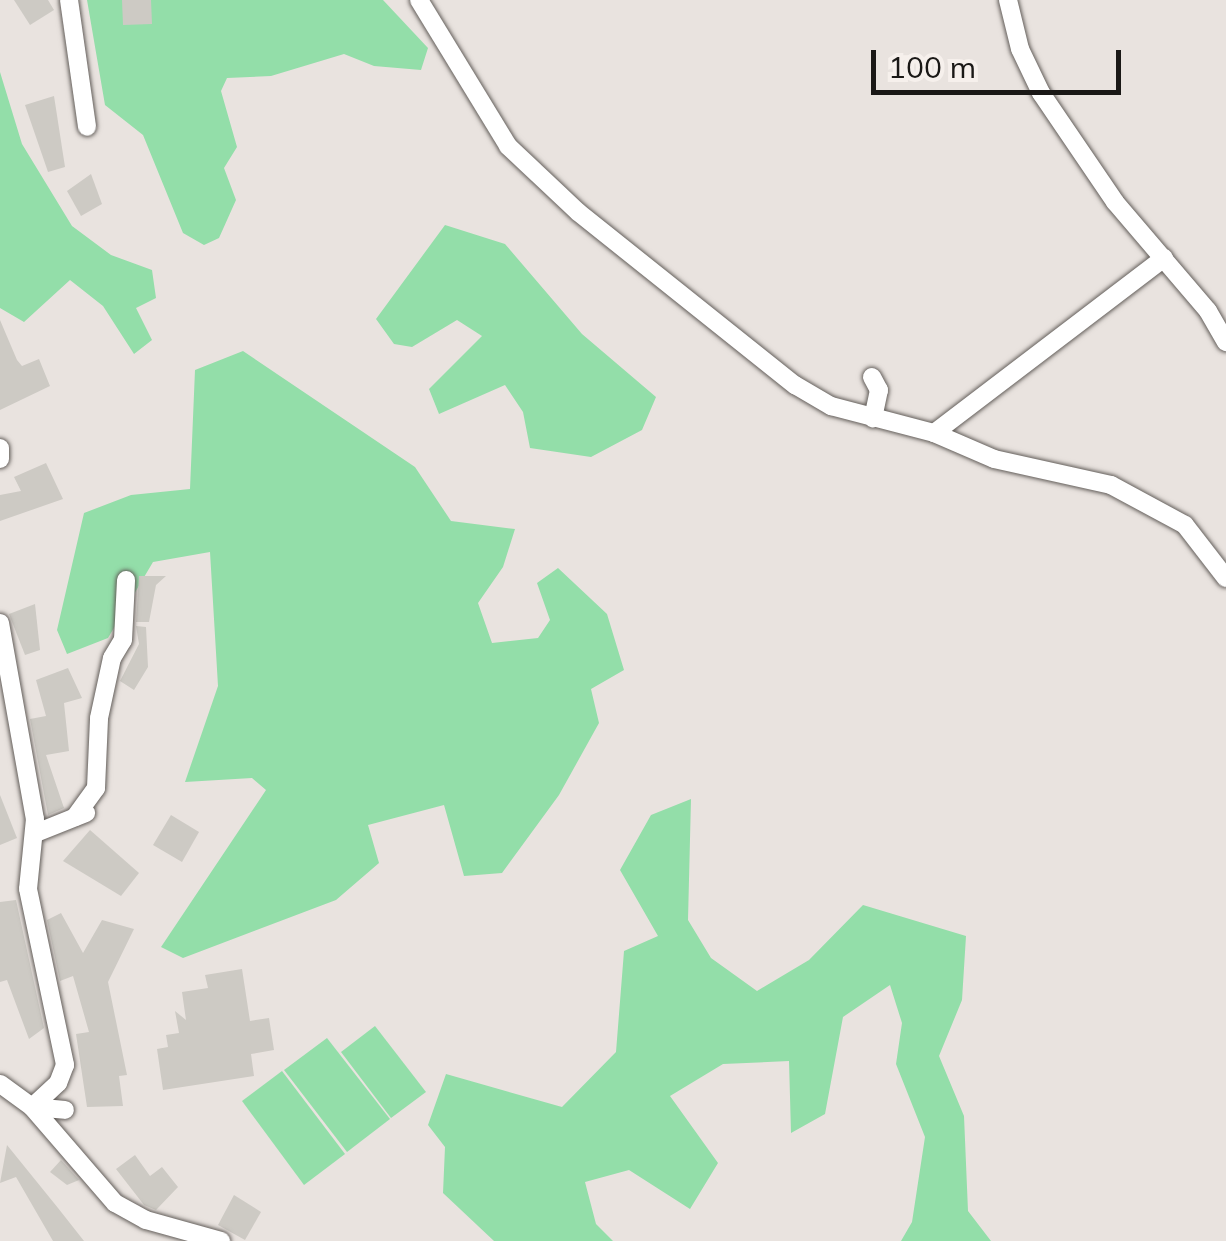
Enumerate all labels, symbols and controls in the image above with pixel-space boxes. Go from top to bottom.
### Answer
scale bar [876,30,1126,92]
text: 100 m [888,48,976,86]

